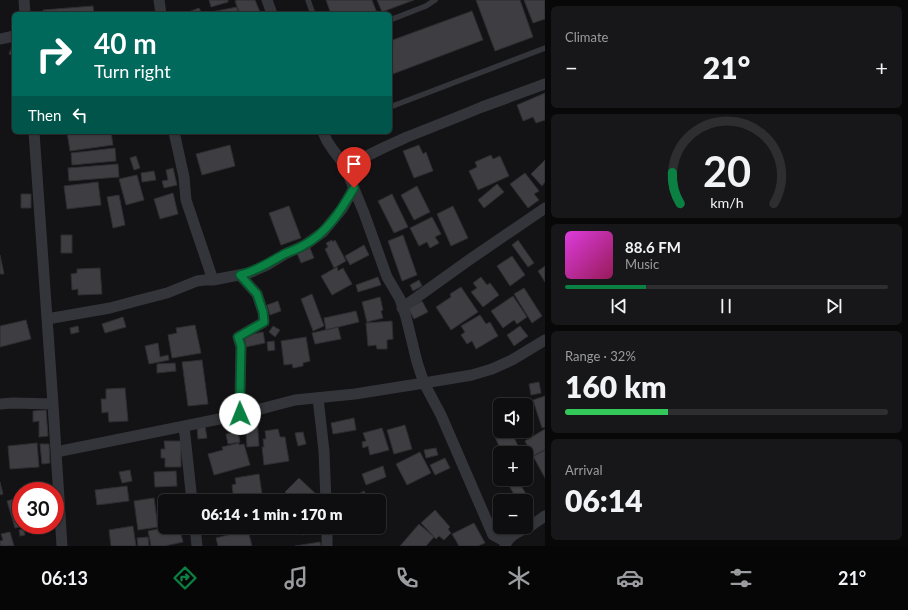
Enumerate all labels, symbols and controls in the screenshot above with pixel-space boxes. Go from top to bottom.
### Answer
text: 40 m [94,26,157,60]
icon: right [28,28,80,80]
text: Climate [565,29,608,45]
text: 21° [703,49,750,85]
text: − [565,54,578,81]
text: + [875,54,888,81]
text: Turn right [94,60,171,82]
icon: left [69,104,91,126]
text: Then [28,106,61,124]
text: 20 [702,145,751,195]
pin [337,147,371,188]
icon: arrive [343,153,365,175]
text: km/h [710,193,743,210]
text: 88.6 FM [625,238,681,256]
text: Music [625,256,659,272]
icon: previous [608,295,630,317]
icon: pause [715,295,737,317]
icon: next [823,295,845,317]
text: Range · 32% [565,348,636,364]
text: 160 km [565,368,666,404]
position arrow [219,393,261,435]
map controls [493,398,533,534]
button: sound [493,398,533,438]
button: + [493,446,533,486]
text: Arrival [565,462,602,478]
speed limit sign: 30 [12,482,64,534]
text: 06:14 [565,482,643,518]
button: − [493,494,533,534]
text: 06:14 · 1 min · 170 m [201,505,343,523]
icon: directions [171,564,199,592]
icon: music [282,564,310,592]
icon: phone [393,564,421,592]
icon: climate [505,564,533,592]
icon: car [616,564,644,592]
icon: filters [727,564,755,592]
text: 06:13 [42,567,88,589]
text: 21° [838,567,866,589]

